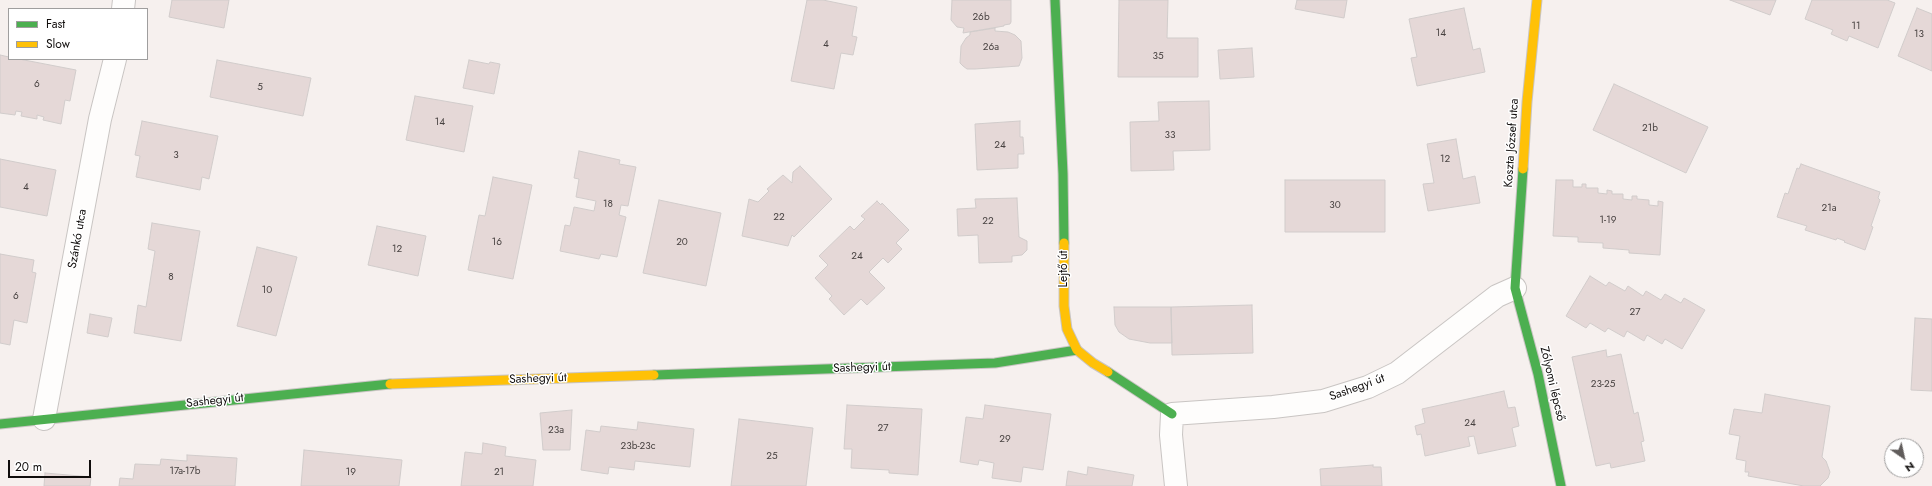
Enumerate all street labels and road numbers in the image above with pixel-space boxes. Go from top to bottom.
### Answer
street label: Koszta József utca [1502,98,1522,188]
street label: Szánkó utca [66,208,90,270]
street label: Lejtő út [1057,251,1071,287]
street label: Zólyomi lépcső [1536,345,1568,423]
street label: Sashegyi út [833,360,891,376]
street label: Sashegyi út [509,371,567,387]
street label: Sashegyi út [1327,371,1387,405]
street label: Sashegyi út [186,391,244,411]

